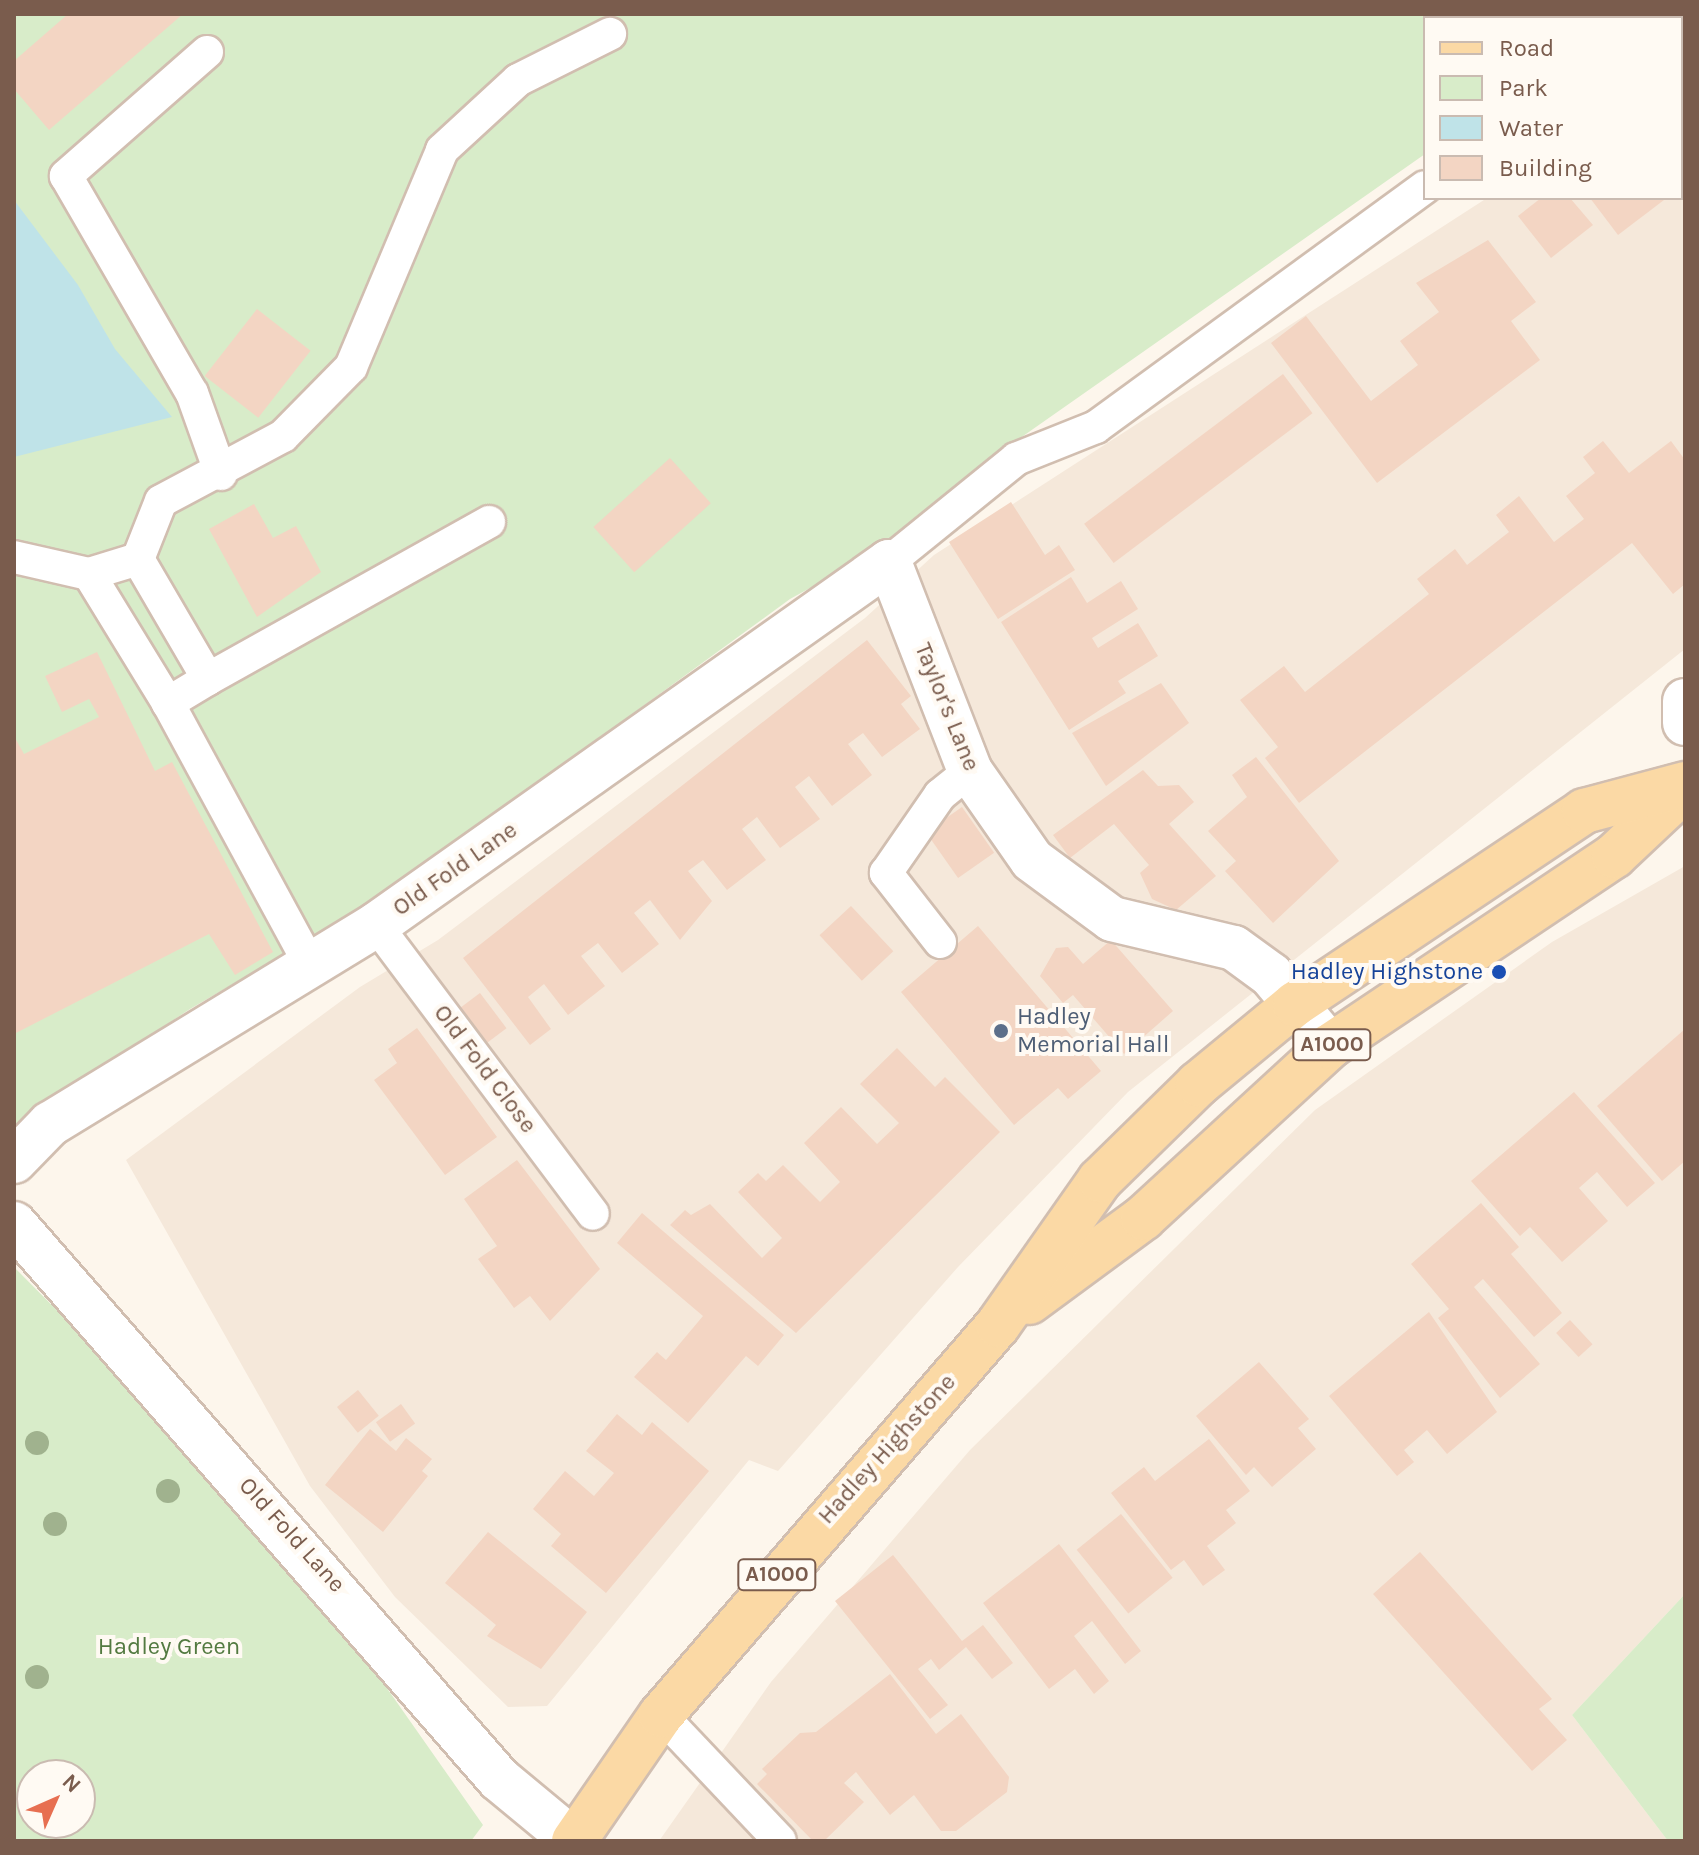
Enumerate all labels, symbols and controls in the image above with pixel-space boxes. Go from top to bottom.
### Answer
legend [1423,16,1683,200]
text: Road [1499,34,1554,62]
text: Park [1499,74,1548,102]
text: Water [1499,114,1563,142]
text: Building [1499,154,1592,182]
street label: Taylor's Lane [908,639,986,775]
street label: Old Fold Lane [387,816,523,922]
place label: Hadley Highstone [1291,958,1483,986]
marker: Hadley Highstone [1490,963,1508,981]
street label: Old Fold Close [427,999,543,1139]
place label: Hadley Memorial Hall [1017,1003,1169,1059]
marker: Hadley Memorial Hall [992,1022,1010,1040]
road number: A1000 [1292,1027,1372,1063]
street label: Hadley Highstone [812,1368,962,1530]
street label: Old Fold Lane [233,1471,351,1599]
road number: A1000 [737,1557,817,1593]
park label: Hadley Green [98,1633,240,1661]
north arrow [16,1759,96,1839]
text: N [57,1769,86,1798]

